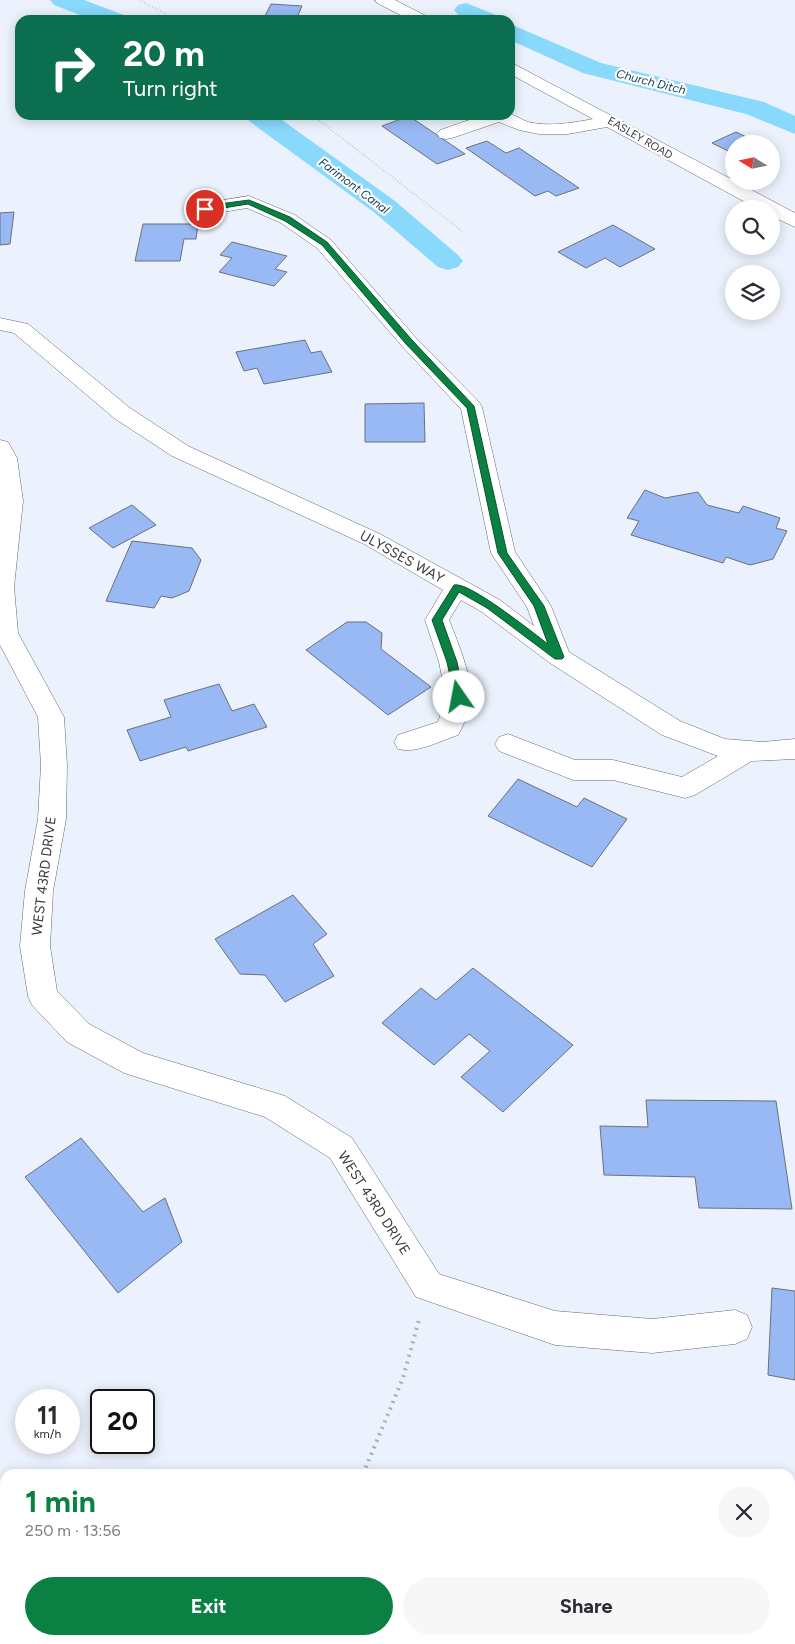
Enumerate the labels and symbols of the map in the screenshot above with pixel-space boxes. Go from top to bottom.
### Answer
water label: Church Ditch [615,67,688,97]
street label: EASLEY ROAD [605,114,675,162]
north arrow [725,135,780,190]
water label: Farimont Canal [316,155,392,217]
pin [184,188,226,230]
street label: ULYSSES WAY [357,527,448,587]
position arrow [432,670,484,722]
street label: WEST 43RD DRIVE [28,815,60,937]
street label: WEST 43RD DRIVE [334,1148,414,1258]
speed limit sign: 20 [90,1389,155,1454]

